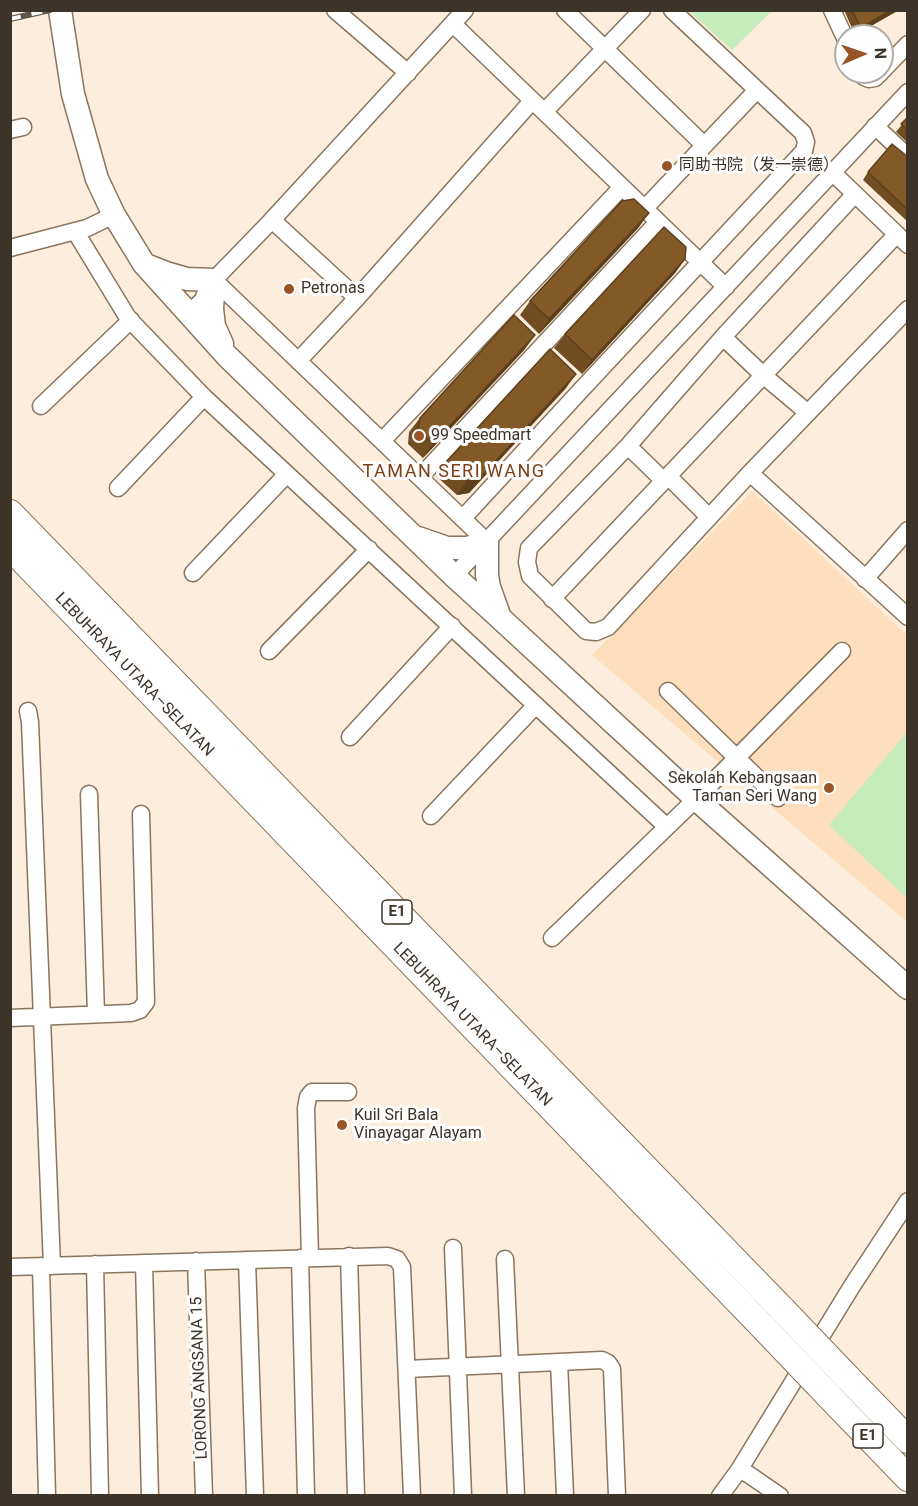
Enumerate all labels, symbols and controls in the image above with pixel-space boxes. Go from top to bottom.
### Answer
north arrow [834,24,894,84]
text: N [871,47,890,59]
place label: 同助书院（发一崇德） [679,156,839,176]
marker: 同助书院（发一崇德） [660,159,674,173]
place label: Petronas [301,279,365,299]
marker: Petronas [282,282,296,296]
place label: 99 Speedmart [431,426,531,446]
marker: 99 Speedmart [412,429,426,443]
district label: TAMAN SERI WANG [362,461,546,483]
street label: LEBUHRAYA UTARA–SELATAN [51,589,217,761]
place label: Sekolah Kebangsaan Taman Seri Wang [668,769,817,807]
marker: Sekolah Kebangsaan Taman Seri Wang [822,781,836,795]
road number: E1 [382,900,412,924]
street label: LEBUHRAYA UTARA–SELATAN [389,939,555,1111]
place label: Kuil Sri Bala Vinayagar Alayam [354,1106,482,1144]
marker: Kuil Sri Bala Vinayagar Alayam [335,1118,349,1132]
street label: LORONG ANGSANA 15 [188,1296,212,1460]
road number: E1 [853,1424,883,1448]

